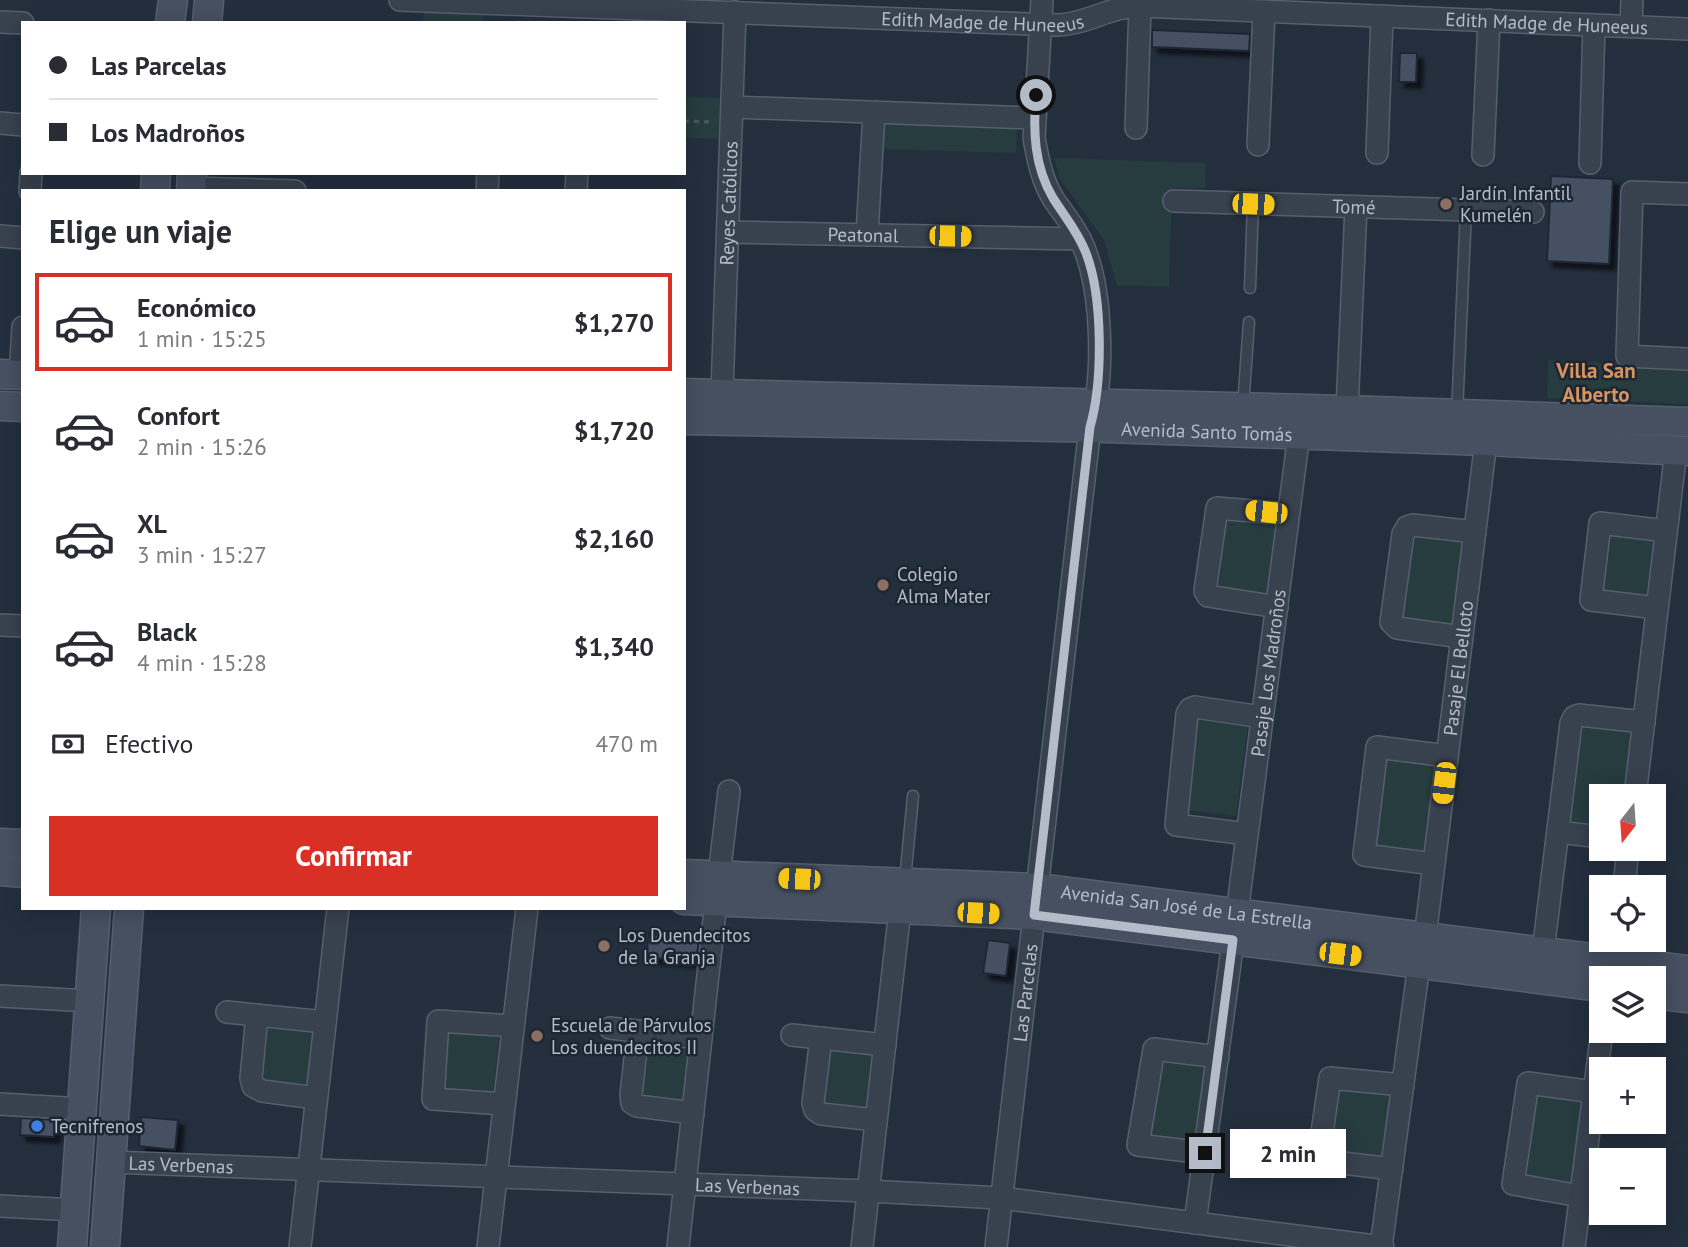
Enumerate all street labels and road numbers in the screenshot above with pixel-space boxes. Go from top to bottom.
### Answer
street label: Edith Madge de Huneeus [881,6,1087,37]
street label: Edith Madge de Huneeus [1445,7,1648,39]
street label: Reyes Católicos [714,141,743,266]
street label: Tomé [1332,194,1376,219]
street label: Peatonal [827,222,899,247]
street label: Avenida Santo Tomás [1121,416,1293,446]
street label: Pasaje Los Madroños [1245,588,1291,758]
street label: Pasaje El Belloto [1438,599,1478,737]
street label: Avenida San José de La Estrella [1060,879,1314,935]
street label: Las Parcelas [1008,942,1043,1043]
street label: Las Verbenas [128,1151,234,1179]
street label: Las Verbenas [695,1172,800,1200]

